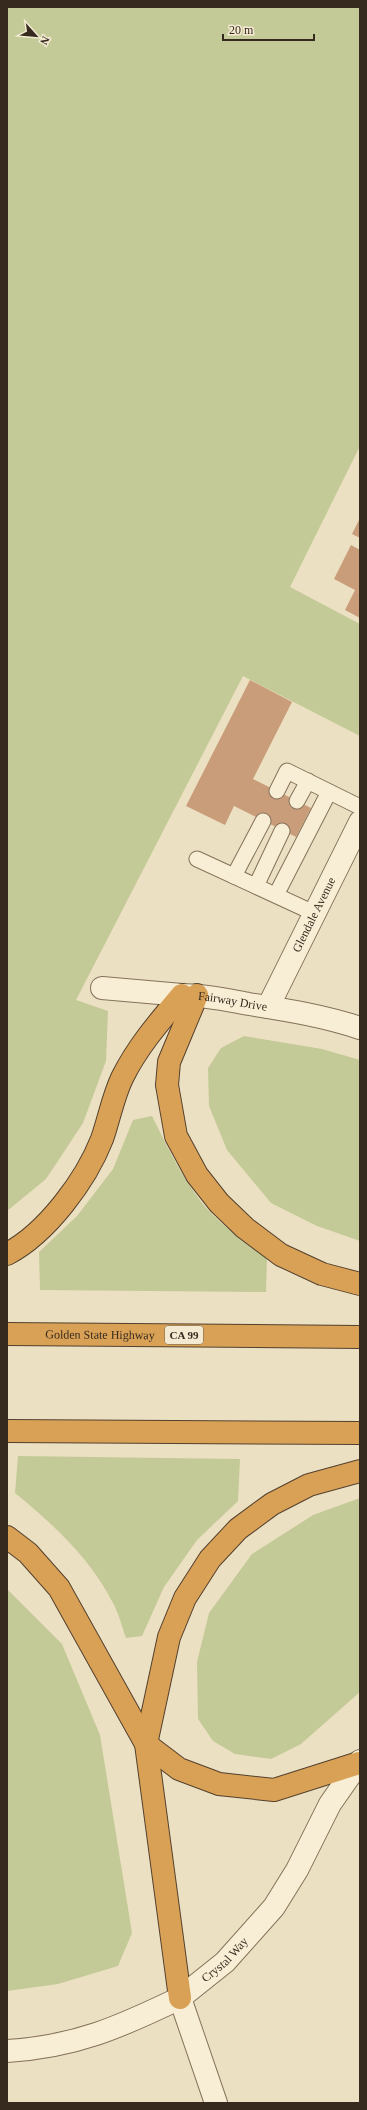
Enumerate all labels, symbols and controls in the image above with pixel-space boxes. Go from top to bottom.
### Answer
north arrow [16,16,56,56]
scale bar [223,16,314,42]
text: 20 m [229,23,254,37]
text: N [38,34,52,47]
street label: Glendale Avenue [289,875,338,955]
street label: Fairway Drive [197,989,268,1014]
road number: CA 99 [165,1326,203,1344]
street label: Golden State Highway [45,1327,155,1342]
street label: Crystal Way [199,1934,251,1985]

